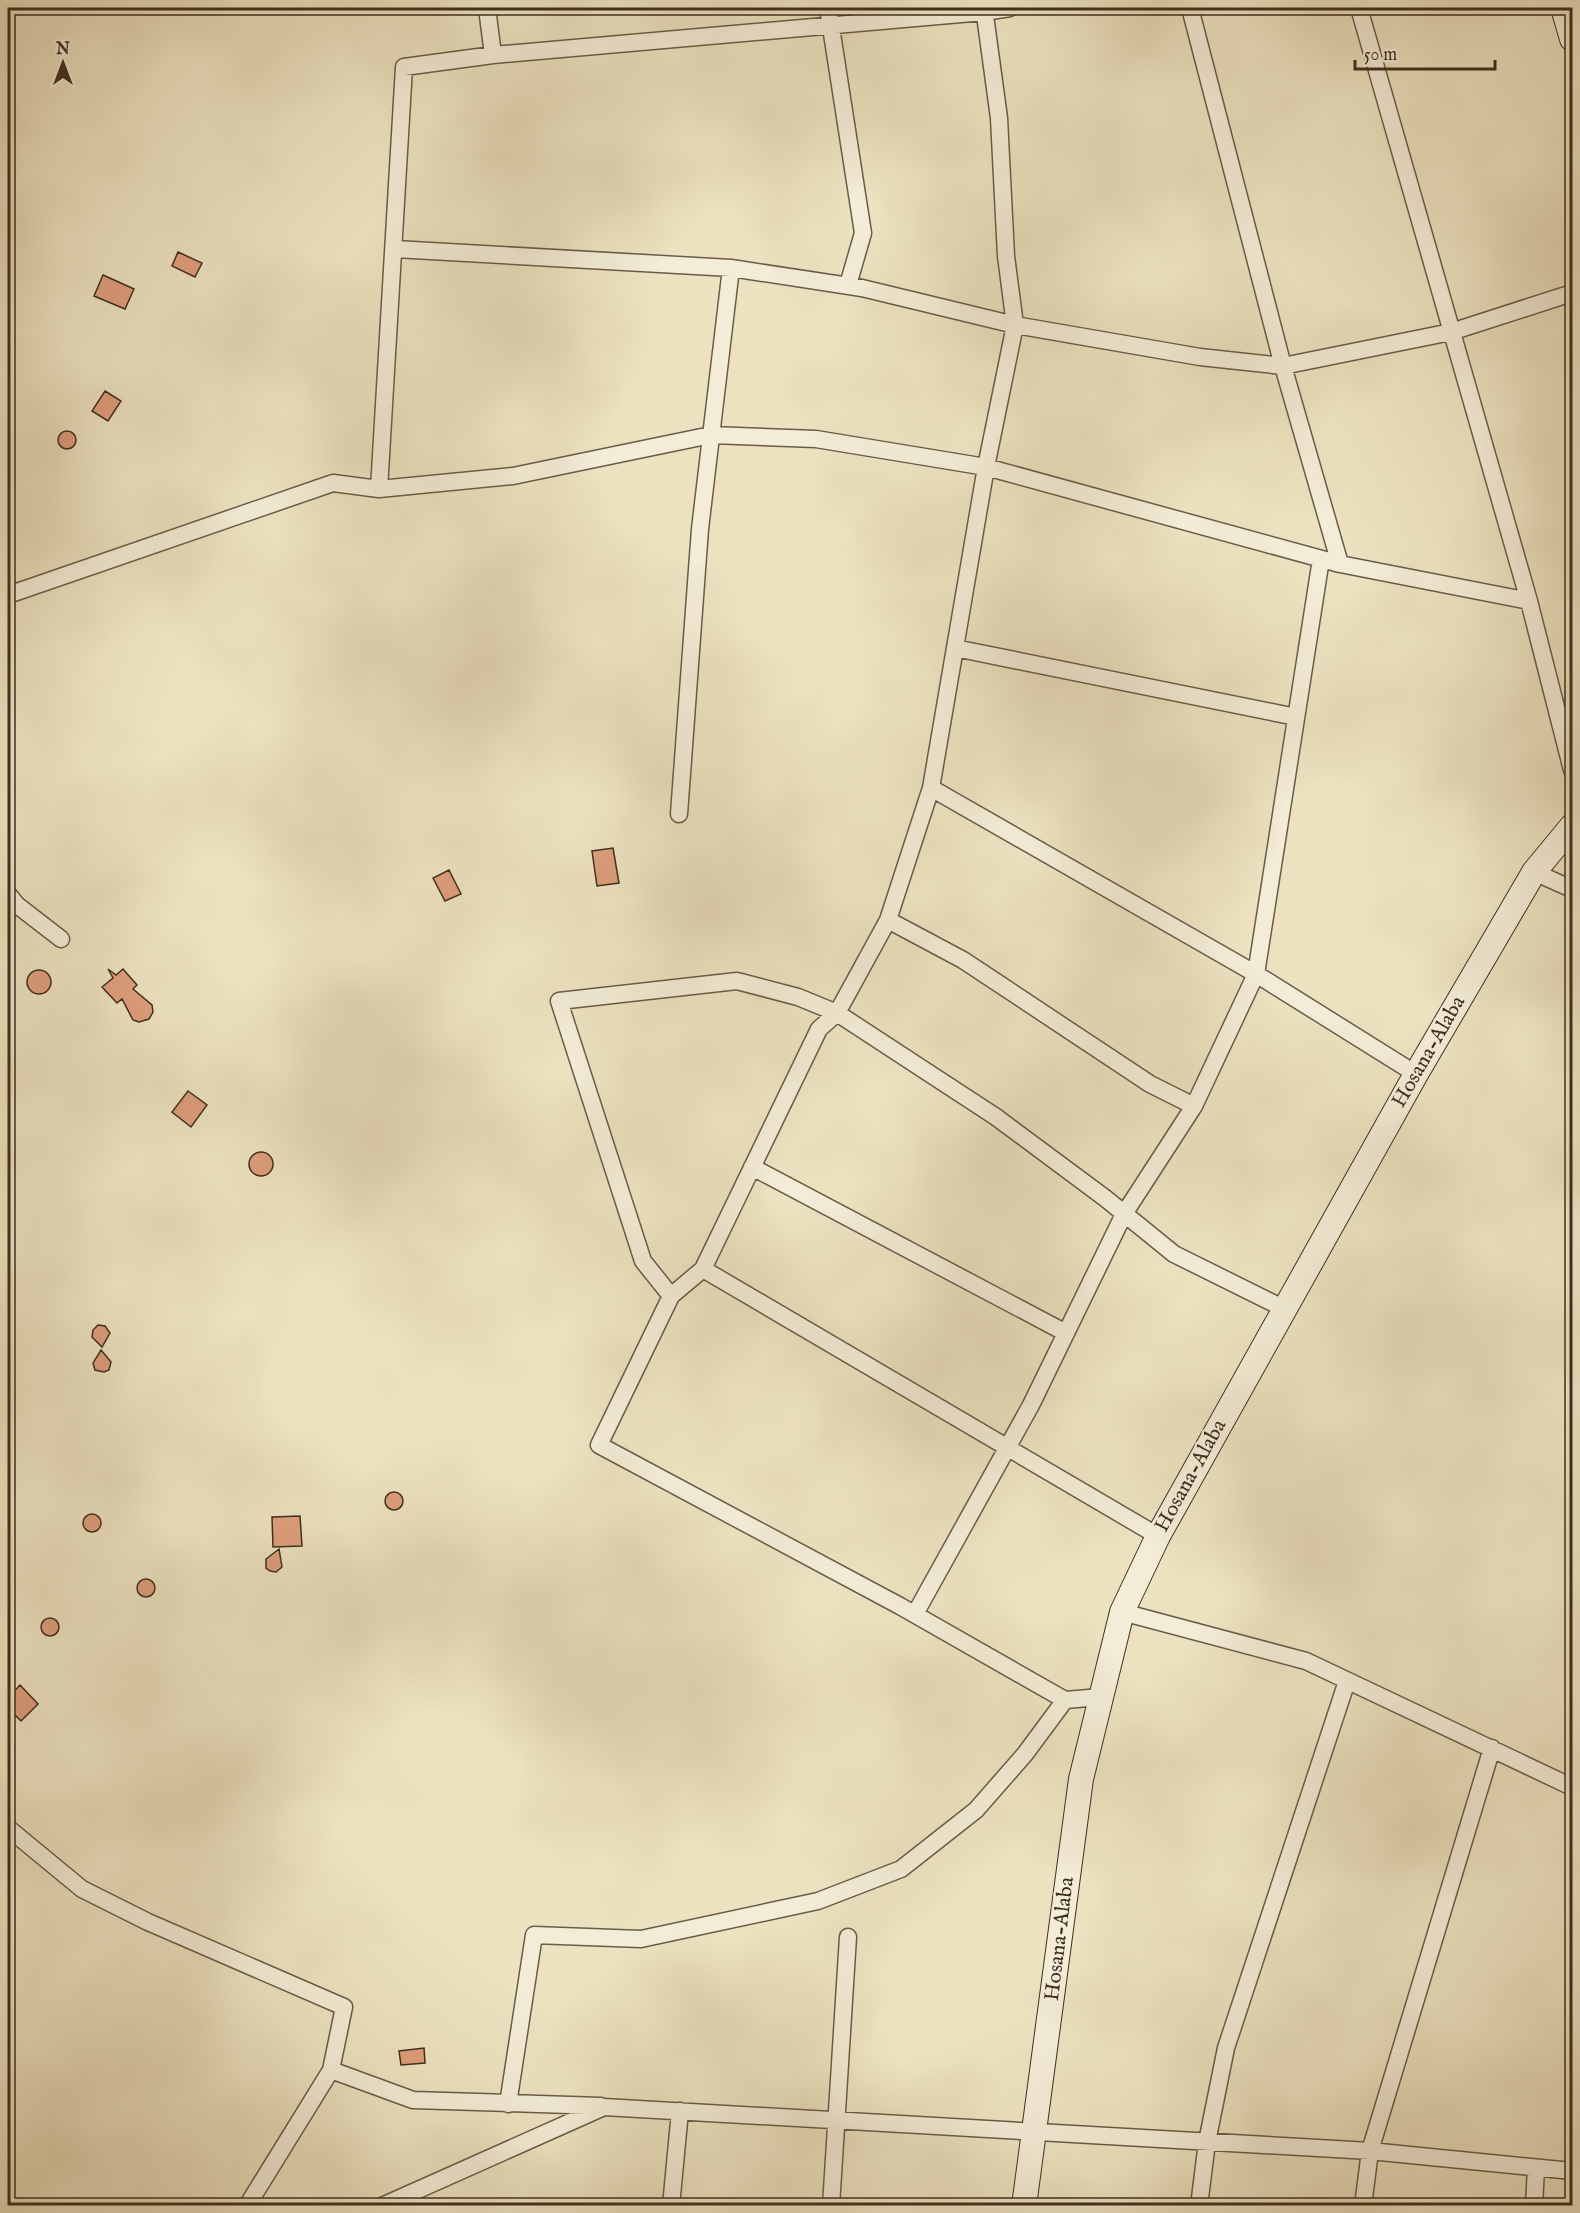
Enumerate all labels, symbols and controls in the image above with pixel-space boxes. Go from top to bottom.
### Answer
north arrow [33,33,93,93]
scale bar [1355,33,1494,71]
text: N [55,40,70,60]
text: 50 m [1364,44,1397,67]
street label: Hosana-Alaba [1386,990,1472,1113]
street label: Hosana-Alaba [1149,1414,1234,1537]
street label: Hosana-Alaba [1039,1874,1081,2003]

